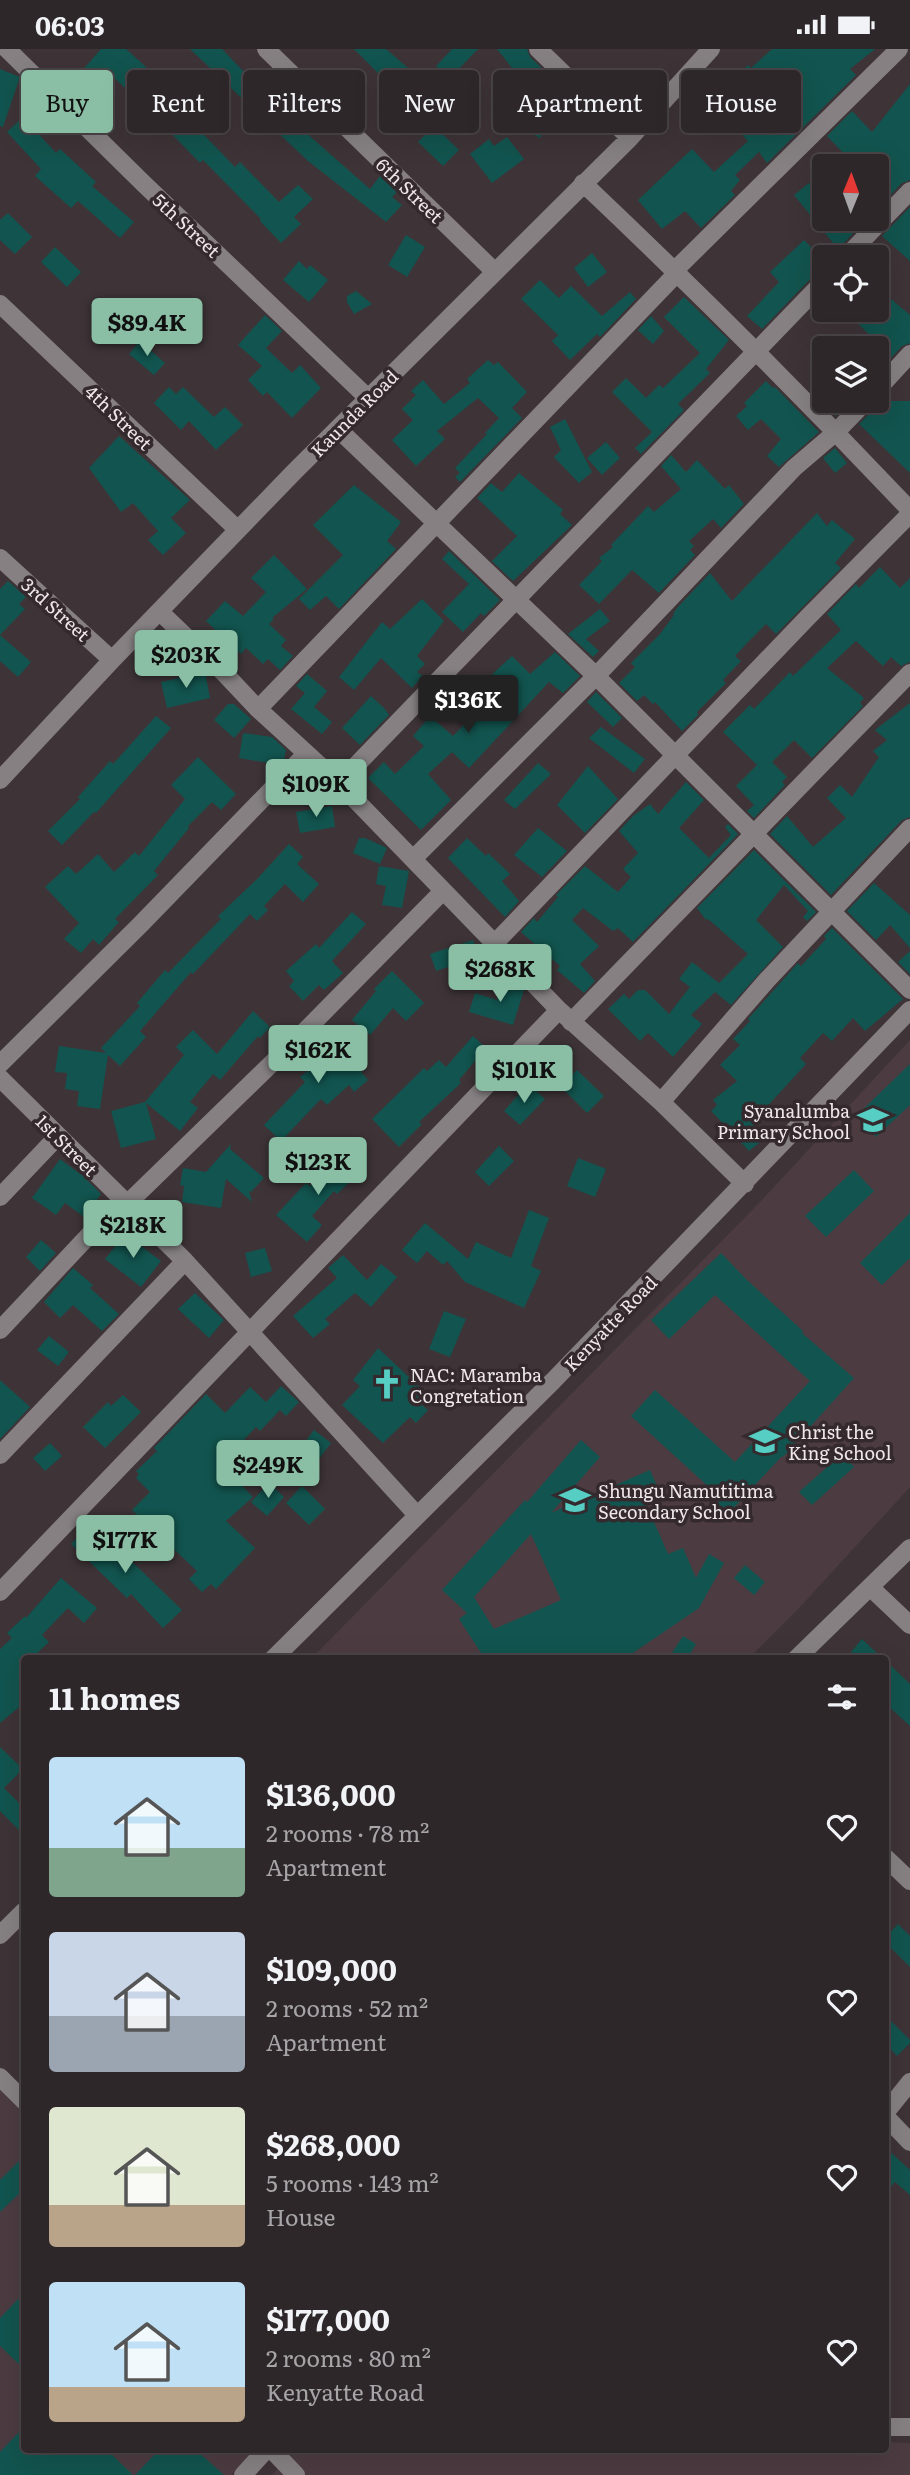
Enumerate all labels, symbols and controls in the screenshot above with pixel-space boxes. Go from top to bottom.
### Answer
text: 06:03 [35,5,105,44]
chip: Buy [21,70,113,133]
chip: Rent [127,70,229,133]
chip: Filters [243,70,365,133]
chip: New [379,70,479,133]
chip: Apartment [493,70,667,133]
chip: House [681,70,801,133]
street label: 6th Street [370,151,450,229]
north arrow [812,154,889,231]
map controls [812,154,889,413]
street label: 5th Street [147,187,227,264]
button: locate [812,245,889,322]
pin: $89.4K [90,299,204,358]
text: $89.4K [108,304,186,338]
button: layers [812,336,889,413]
street label: Kaunda Road [304,363,404,463]
street label: 4th Street [79,378,159,456]
street label: 3rd Street [16,571,97,648]
pin: $203K [137,631,235,690]
text: $203K [151,636,221,670]
pin: $136K [419,675,517,735]
text: $136K [434,681,502,715]
pin: $109K [267,759,365,819]
text: $109K [282,765,350,799]
pin: $268K [451,944,549,1004]
text: $268K [464,950,536,984]
pin: $162K [269,1025,367,1085]
text: $162K [284,1031,352,1065]
pin: $101K [475,1045,573,1105]
text: $101K [492,1051,556,1085]
place label: Syanalumba Primary School [717,1097,850,1145]
school or university icon: Syanalumba Primary School [856,1103,890,1137]
street label: 1st Street [30,1108,105,1183]
pin: $123K [269,1137,367,1197]
text: $123K [285,1143,351,1177]
pin: $218K [84,1201,182,1260]
text: $218K [99,1206,167,1240]
street label: Kenyatte Road [557,1269,663,1377]
place label: NAC: Maramba Congretation [410,1361,542,1409]
church icon: NAC: Maramba Congretation [370,1367,404,1401]
place label: Christ the King School [788,1418,891,1466]
school or university icon: Christ the King School [748,1424,782,1458]
pin: $249K [219,1441,317,1500]
text: $249K [232,1446,304,1480]
place label: Shungu Namutitima Secondary School [598,1477,774,1525]
school or university icon: Shungu Namutitima Secondary School [558,1483,592,1517]
pin: $177K [76,1515,174,1575]
text: $177K [92,1521,158,1555]
text: 11 homes [49,1675,180,1719]
icon: filters [823,1678,861,1716]
text: $136,000 [266,1771,396,1815]
icon: home [105,1785,189,1869]
icon: heart [823,1808,861,1846]
text: 2 rooms · 78 m² [266,1815,429,1849]
text: Apartment [266,1849,386,1883]
text: $109,000 [266,1946,397,1990]
icon: home [105,1960,189,2044]
icon: heart [823,1983,861,2021]
text: 2 rooms · 52 m² [266,1990,428,2024]
text: Apartment [266,2024,386,2058]
text: $268,000 [266,2121,400,2165]
icon: home [105,2135,189,2219]
icon: heart [823,2158,861,2196]
text: 5 rooms · 143 m² [266,2165,439,2199]
text: House [266,2199,335,2233]
text: $177,000 [266,2296,390,2340]
icon: home [105,2310,189,2394]
icon: heart [823,2333,861,2371]
text: 2 rooms · 80 m² [266,2340,431,2374]
text: Kenyatte Road [266,2374,424,2408]

